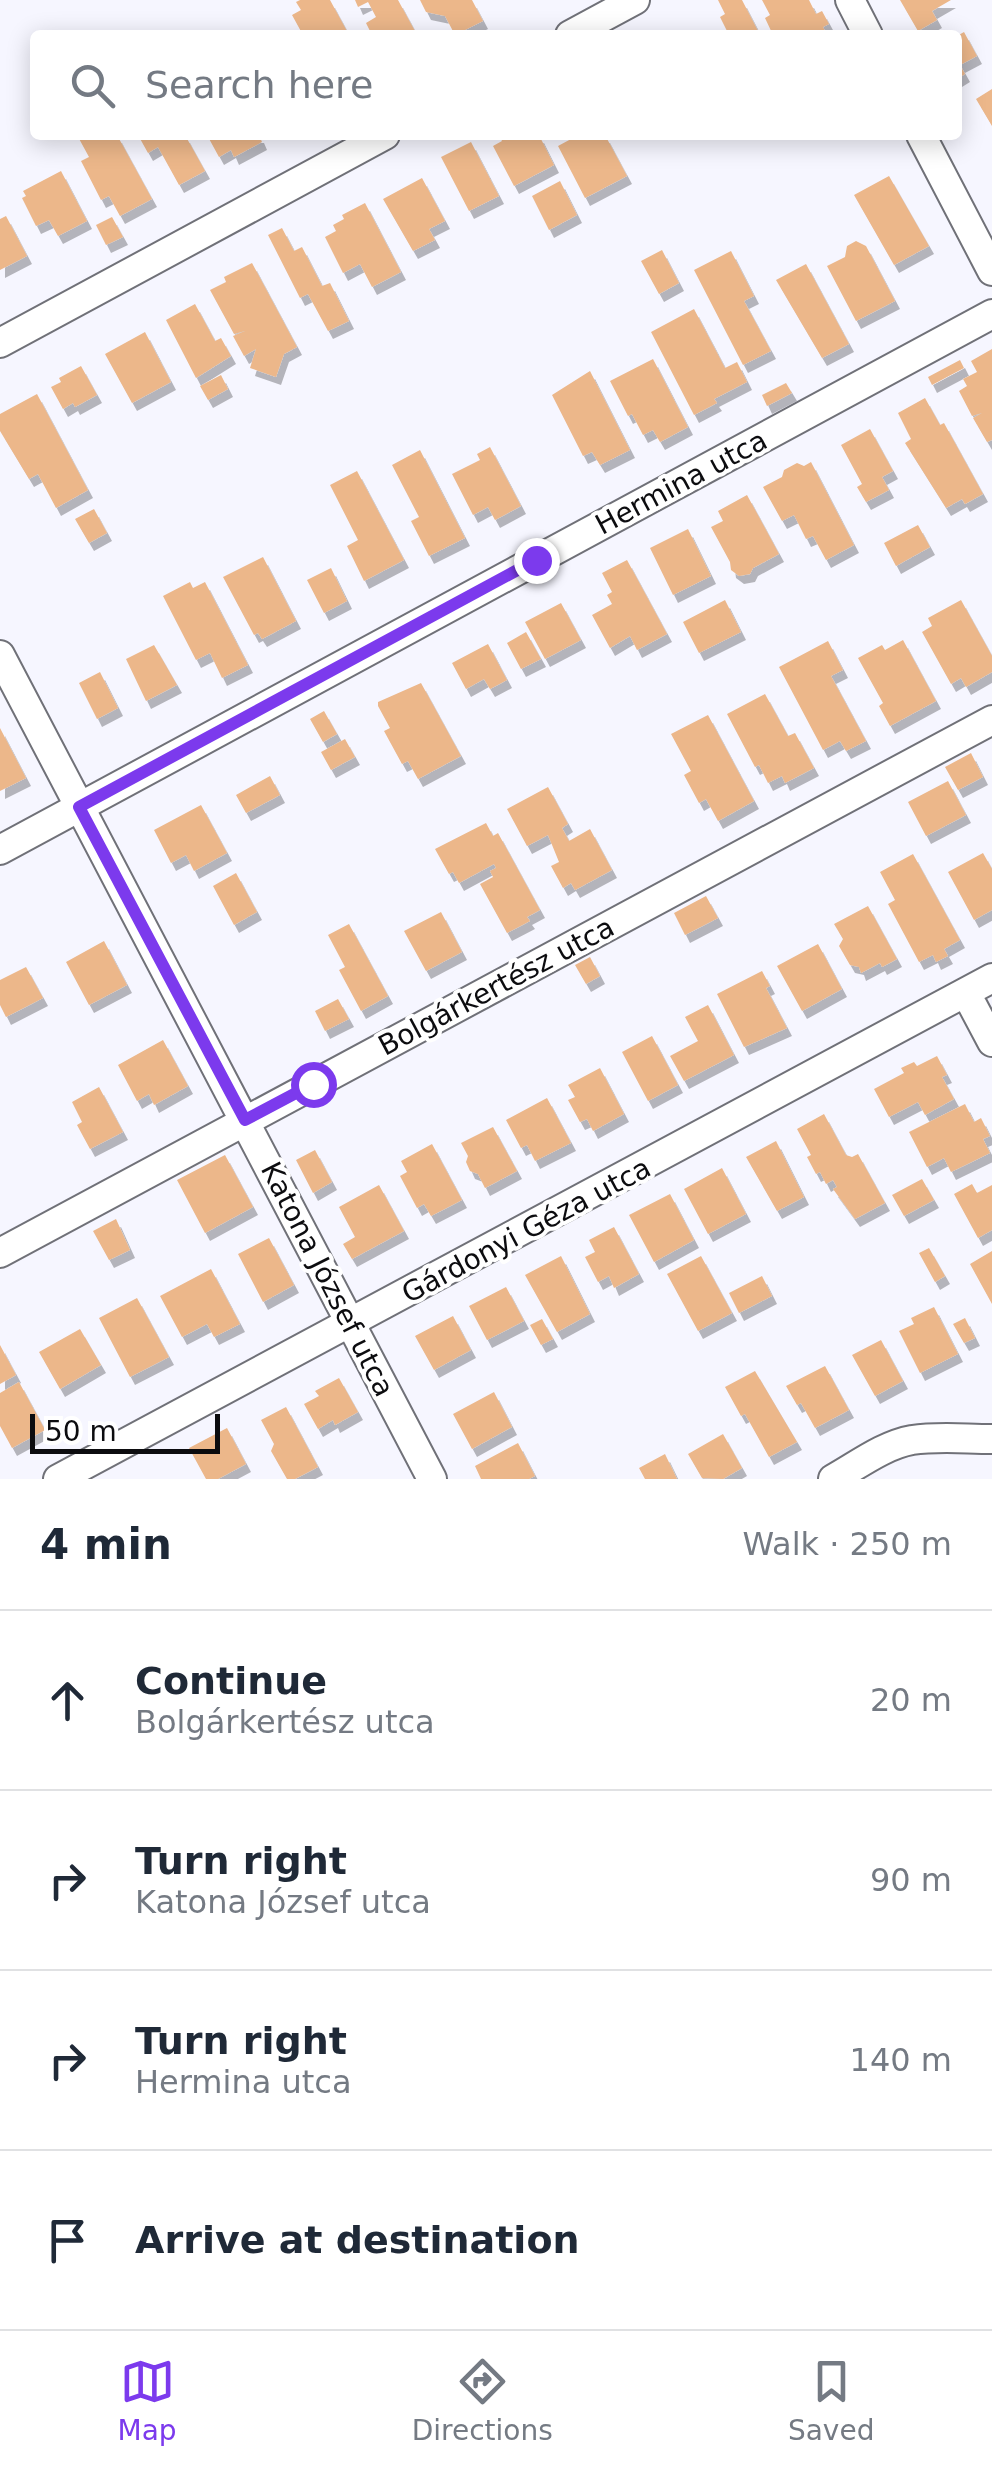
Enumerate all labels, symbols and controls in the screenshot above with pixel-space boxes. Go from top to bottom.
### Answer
search box [30,30,962,140]
icon: search [65,58,120,113]
text: Search here [145,63,373,107]
street label: Hermina utca [590,423,773,541]
route end [514,538,560,584]
street label: Bolgárkertész utca [373,910,620,1063]
route start [291,1062,337,1108]
street label: Gárdonyi Géza utca [396,1151,656,1310]
street label: Katona József utca [254,1156,401,1402]
scale bar [30,1409,220,1454]
text: 50 m [45,1415,117,1448]
text: 4 min [40,1520,172,1569]
text: Walk · 250 m [742,1525,952,1563]
text: Continue [135,1659,327,1703]
icon: ahead [40,1673,95,1728]
text: 20 m [870,1681,952,1719]
text: Bolgárkertész utca [135,1703,435,1741]
text: Turn right [135,1839,347,1883]
icon: right [40,1853,95,1908]
text: 90 m [870,1861,952,1899]
text: Katona József utca [135,1883,431,1921]
text: Turn right [135,2019,347,2063]
icon: right [40,2033,95,2088]
text: 140 m [850,2041,952,2079]
text: Hermina utca [135,2063,352,2101]
icon: arrive [40,2213,95,2268]
text: Arrive at destination [135,2218,580,2262]
tab: Map [118,2354,177,2447]
tab: Directions [412,2354,553,2447]
tab: Saved [788,2354,874,2447]

